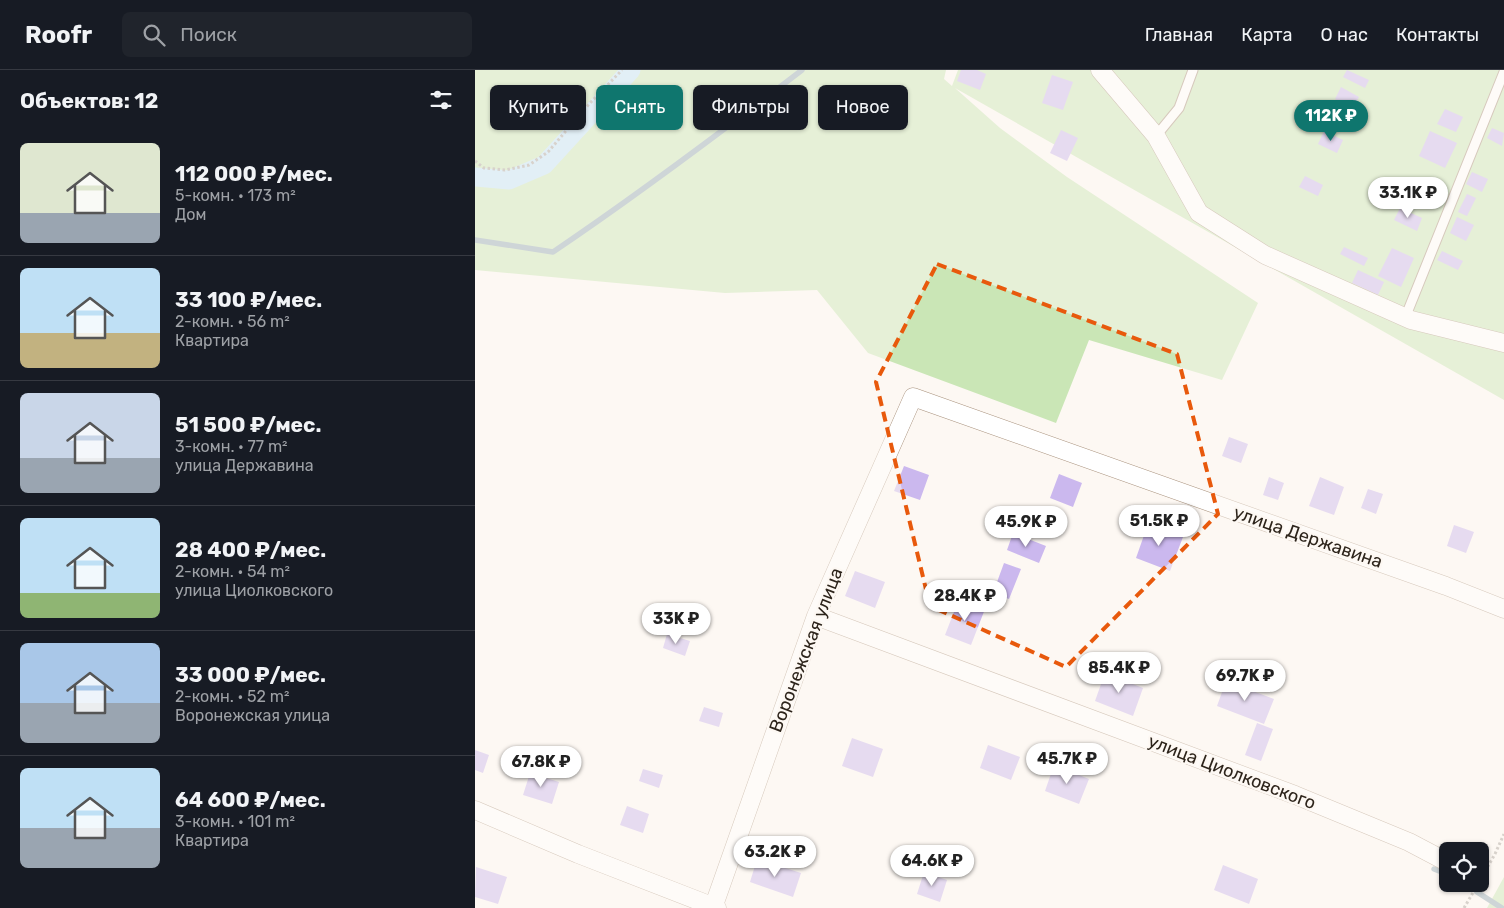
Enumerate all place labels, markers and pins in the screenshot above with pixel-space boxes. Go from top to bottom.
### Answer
pin: 112K ₽ [1290,100,1372,142]
pin: 33.1K ₽ [1362,176,1454,219]
pin: 51.5K ₽ [1113,504,1205,547]
pin: 45.9K ₽ [980,506,1072,548]
pin: 28.4K ₽ [919,580,1011,622]
pin: 33K ₽ [641,602,711,645]
pin: 85.4K ₽ [1073,652,1165,694]
pin: 69.7K ₽ [1199,660,1291,702]
pin: 45.7K ₽ [1021,742,1113,785]
pin: 67.8K ₽ [495,746,587,788]
pin: 63.2K ₽ [729,836,821,878]
pin: 64.6K ₽ [886,844,978,887]

